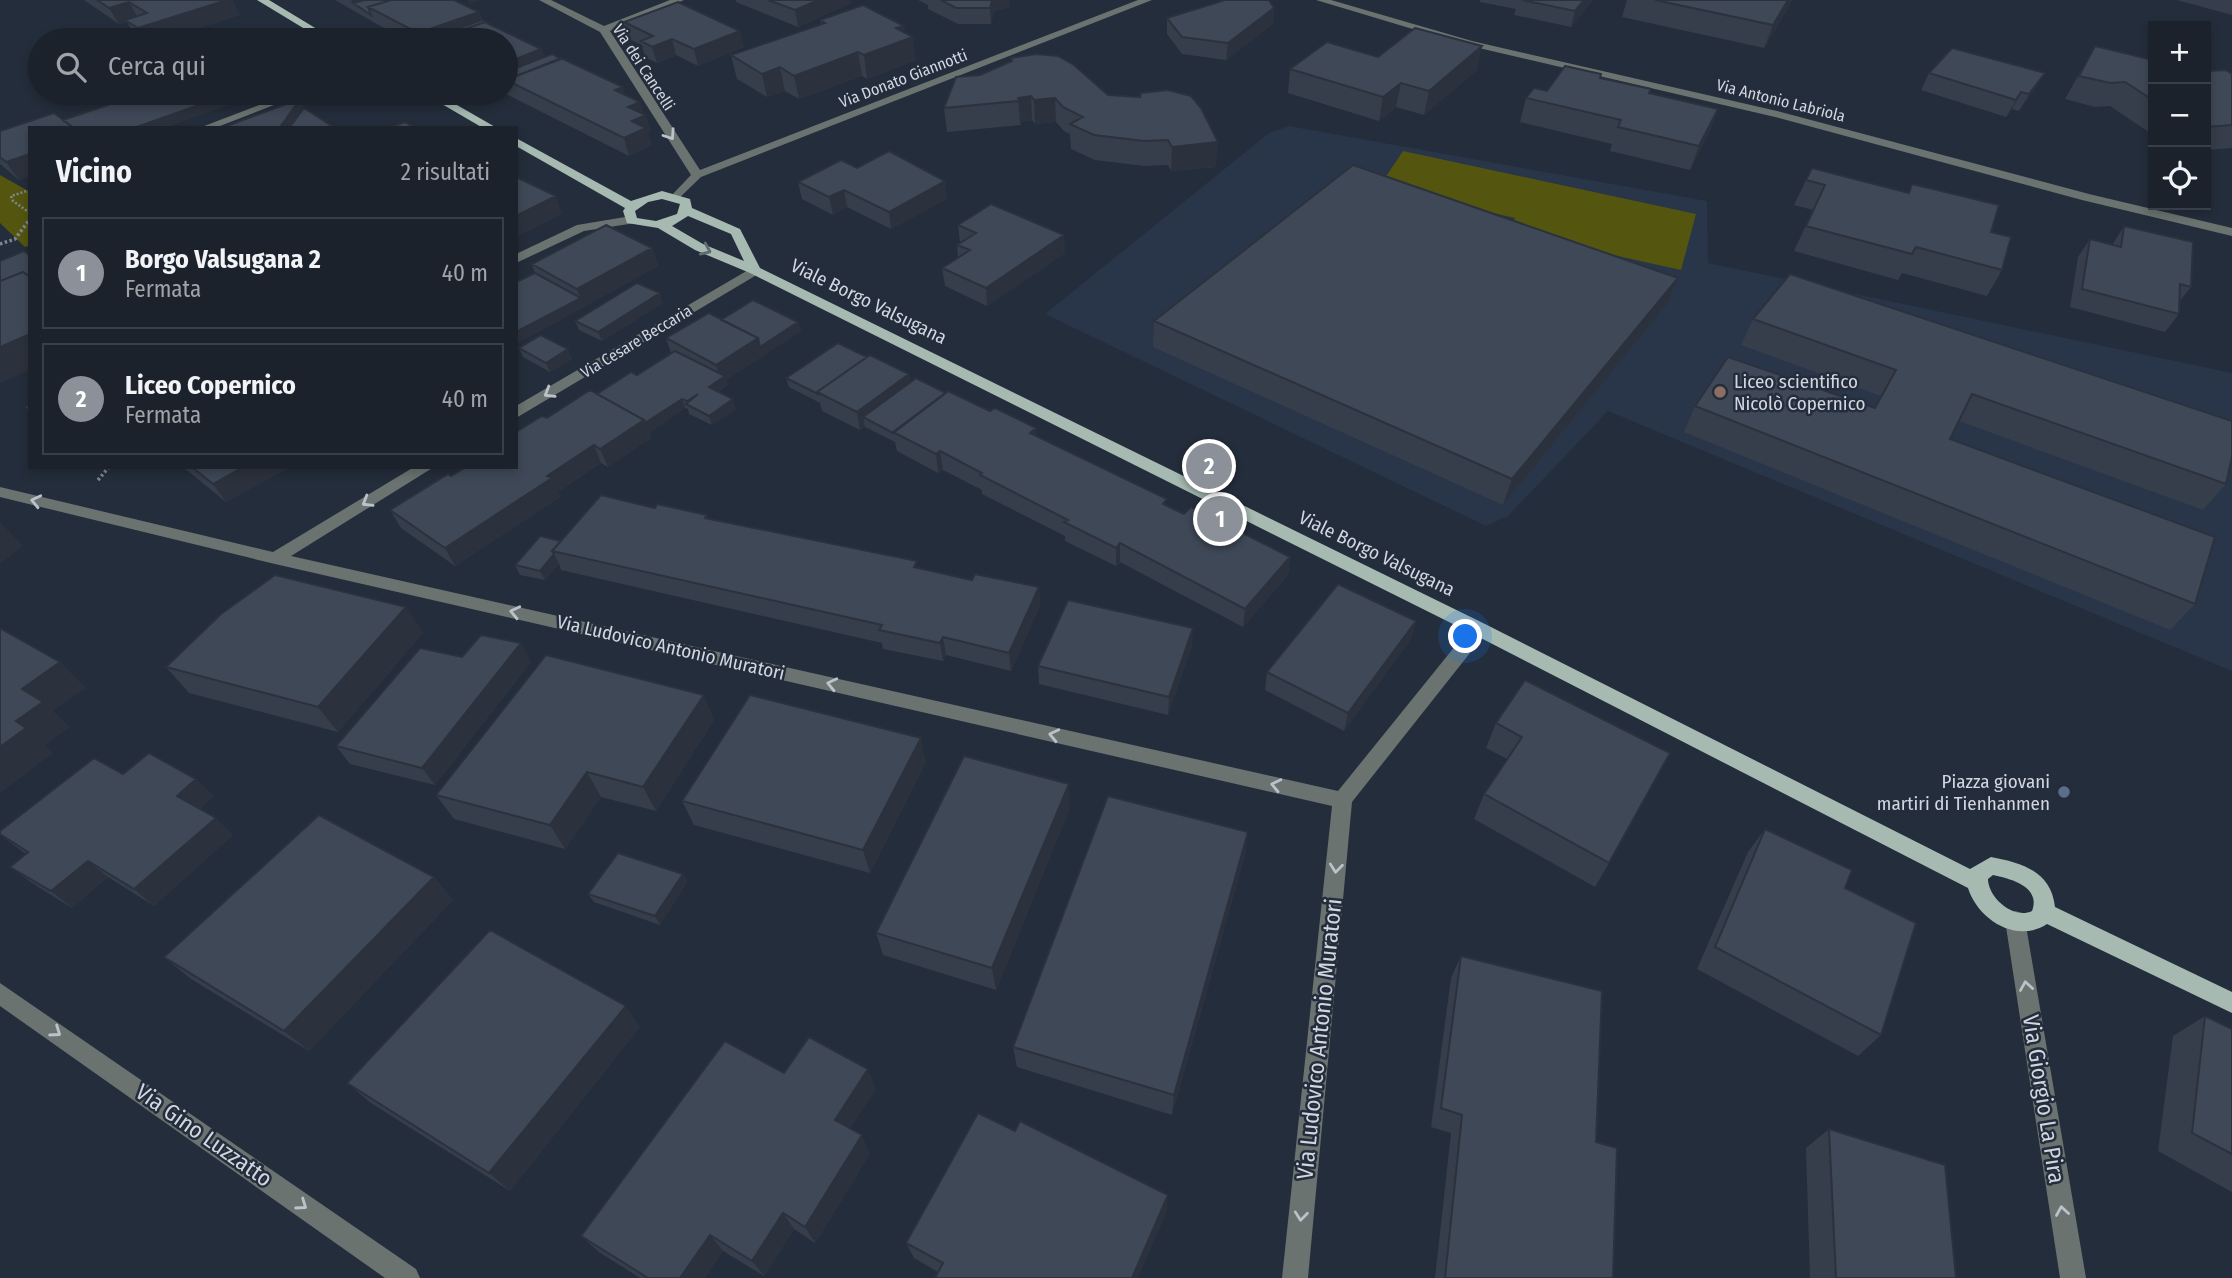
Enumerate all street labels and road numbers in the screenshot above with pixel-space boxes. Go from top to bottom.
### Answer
street label: Via dei Cancelli [609,20,679,114]
street label: Via Donato Giannotti [836,45,970,112]
street label: Via Antonio Labriola [1715,75,1847,126]
street label: Viale Borgo Valsugana [787,254,950,349]
street label: Via Cesare Beccaria [577,301,695,382]
street label: Viale Borgo Valsugana [1295,506,1458,601]
street label: Via Ludovico Antonio Muratori [555,610,787,685]
street label: Via Ludovico Antonio Muratori [1290,897,1348,1181]
street label: Via Giorgio La Pira [2017,1013,2071,1185]
street label: Via Gino Luzzatto [130,1077,278,1193]

